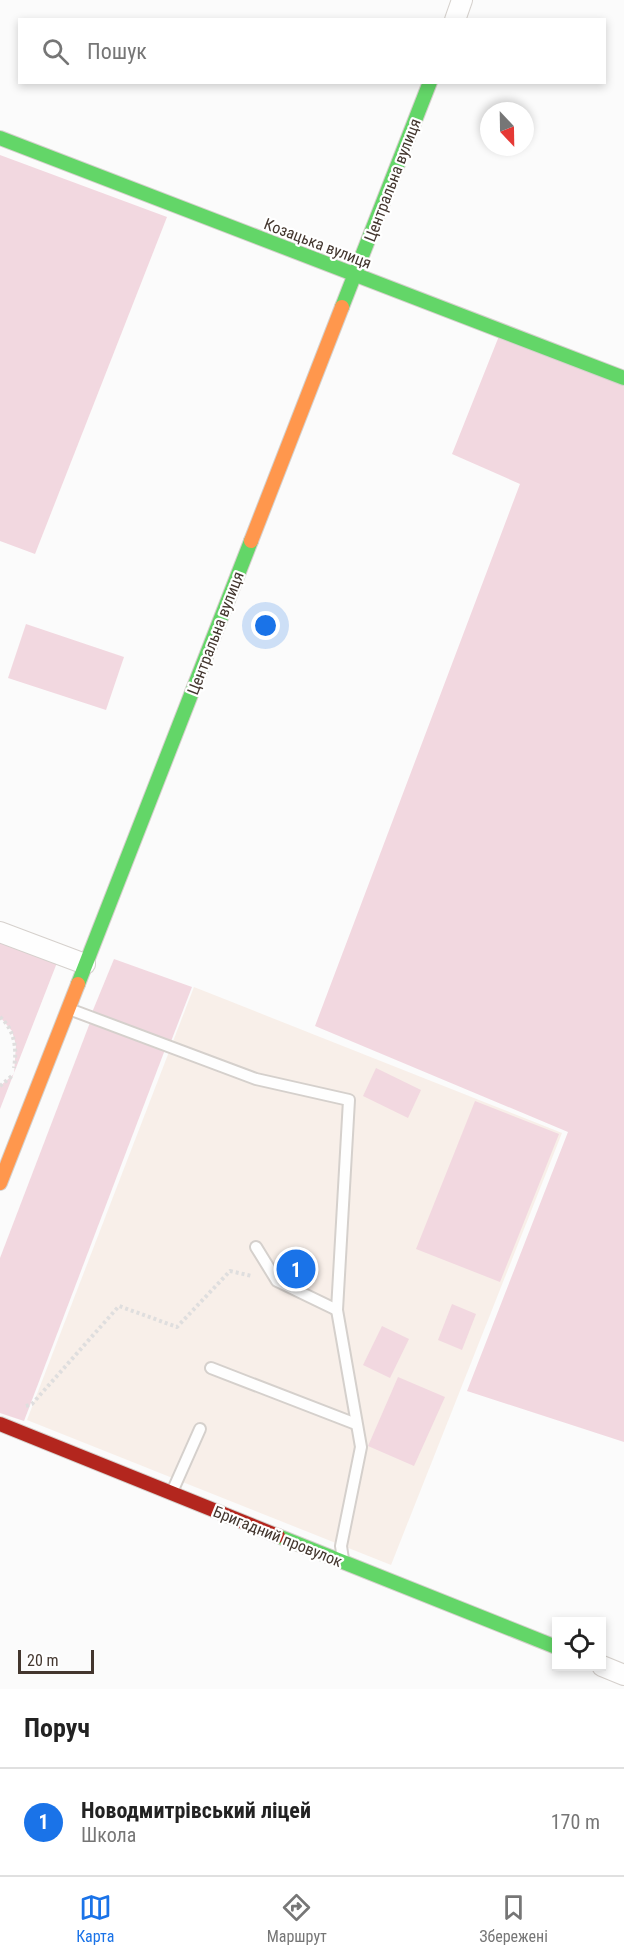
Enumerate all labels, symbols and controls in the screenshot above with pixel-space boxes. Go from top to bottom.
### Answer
search box [18,18,606,84]
icon: search [39,35,72,68]
text: Пошук [87,39,147,64]
north arrow [480,102,534,156]
street label: Центральна вулиця [360,116,425,244]
street label: Козацька вулиця [261,214,374,273]
street label: Центральна вулиця [183,569,248,697]
your location [251,611,280,640]
pin: 1 [276,1246,316,1292]
street label: Бригадний провулок [211,1502,345,1571]
map controls [552,1617,606,1671]
button: locate [552,1617,606,1671]
scale bar [18,1647,94,1674]
text: 20 m [27,1651,59,1670]
text: Поруч [24,1713,90,1743]
text: Новодмитрівський ліцей [81,1798,311,1823]
text: 1 [38,1810,49,1834]
text: 170 m [551,1810,600,1834]
text: Школа [81,1823,136,1847]
tab: Карта [76,1891,114,1946]
tab: Маршрут [267,1891,327,1946]
tab: Збережені [479,1891,548,1946]

